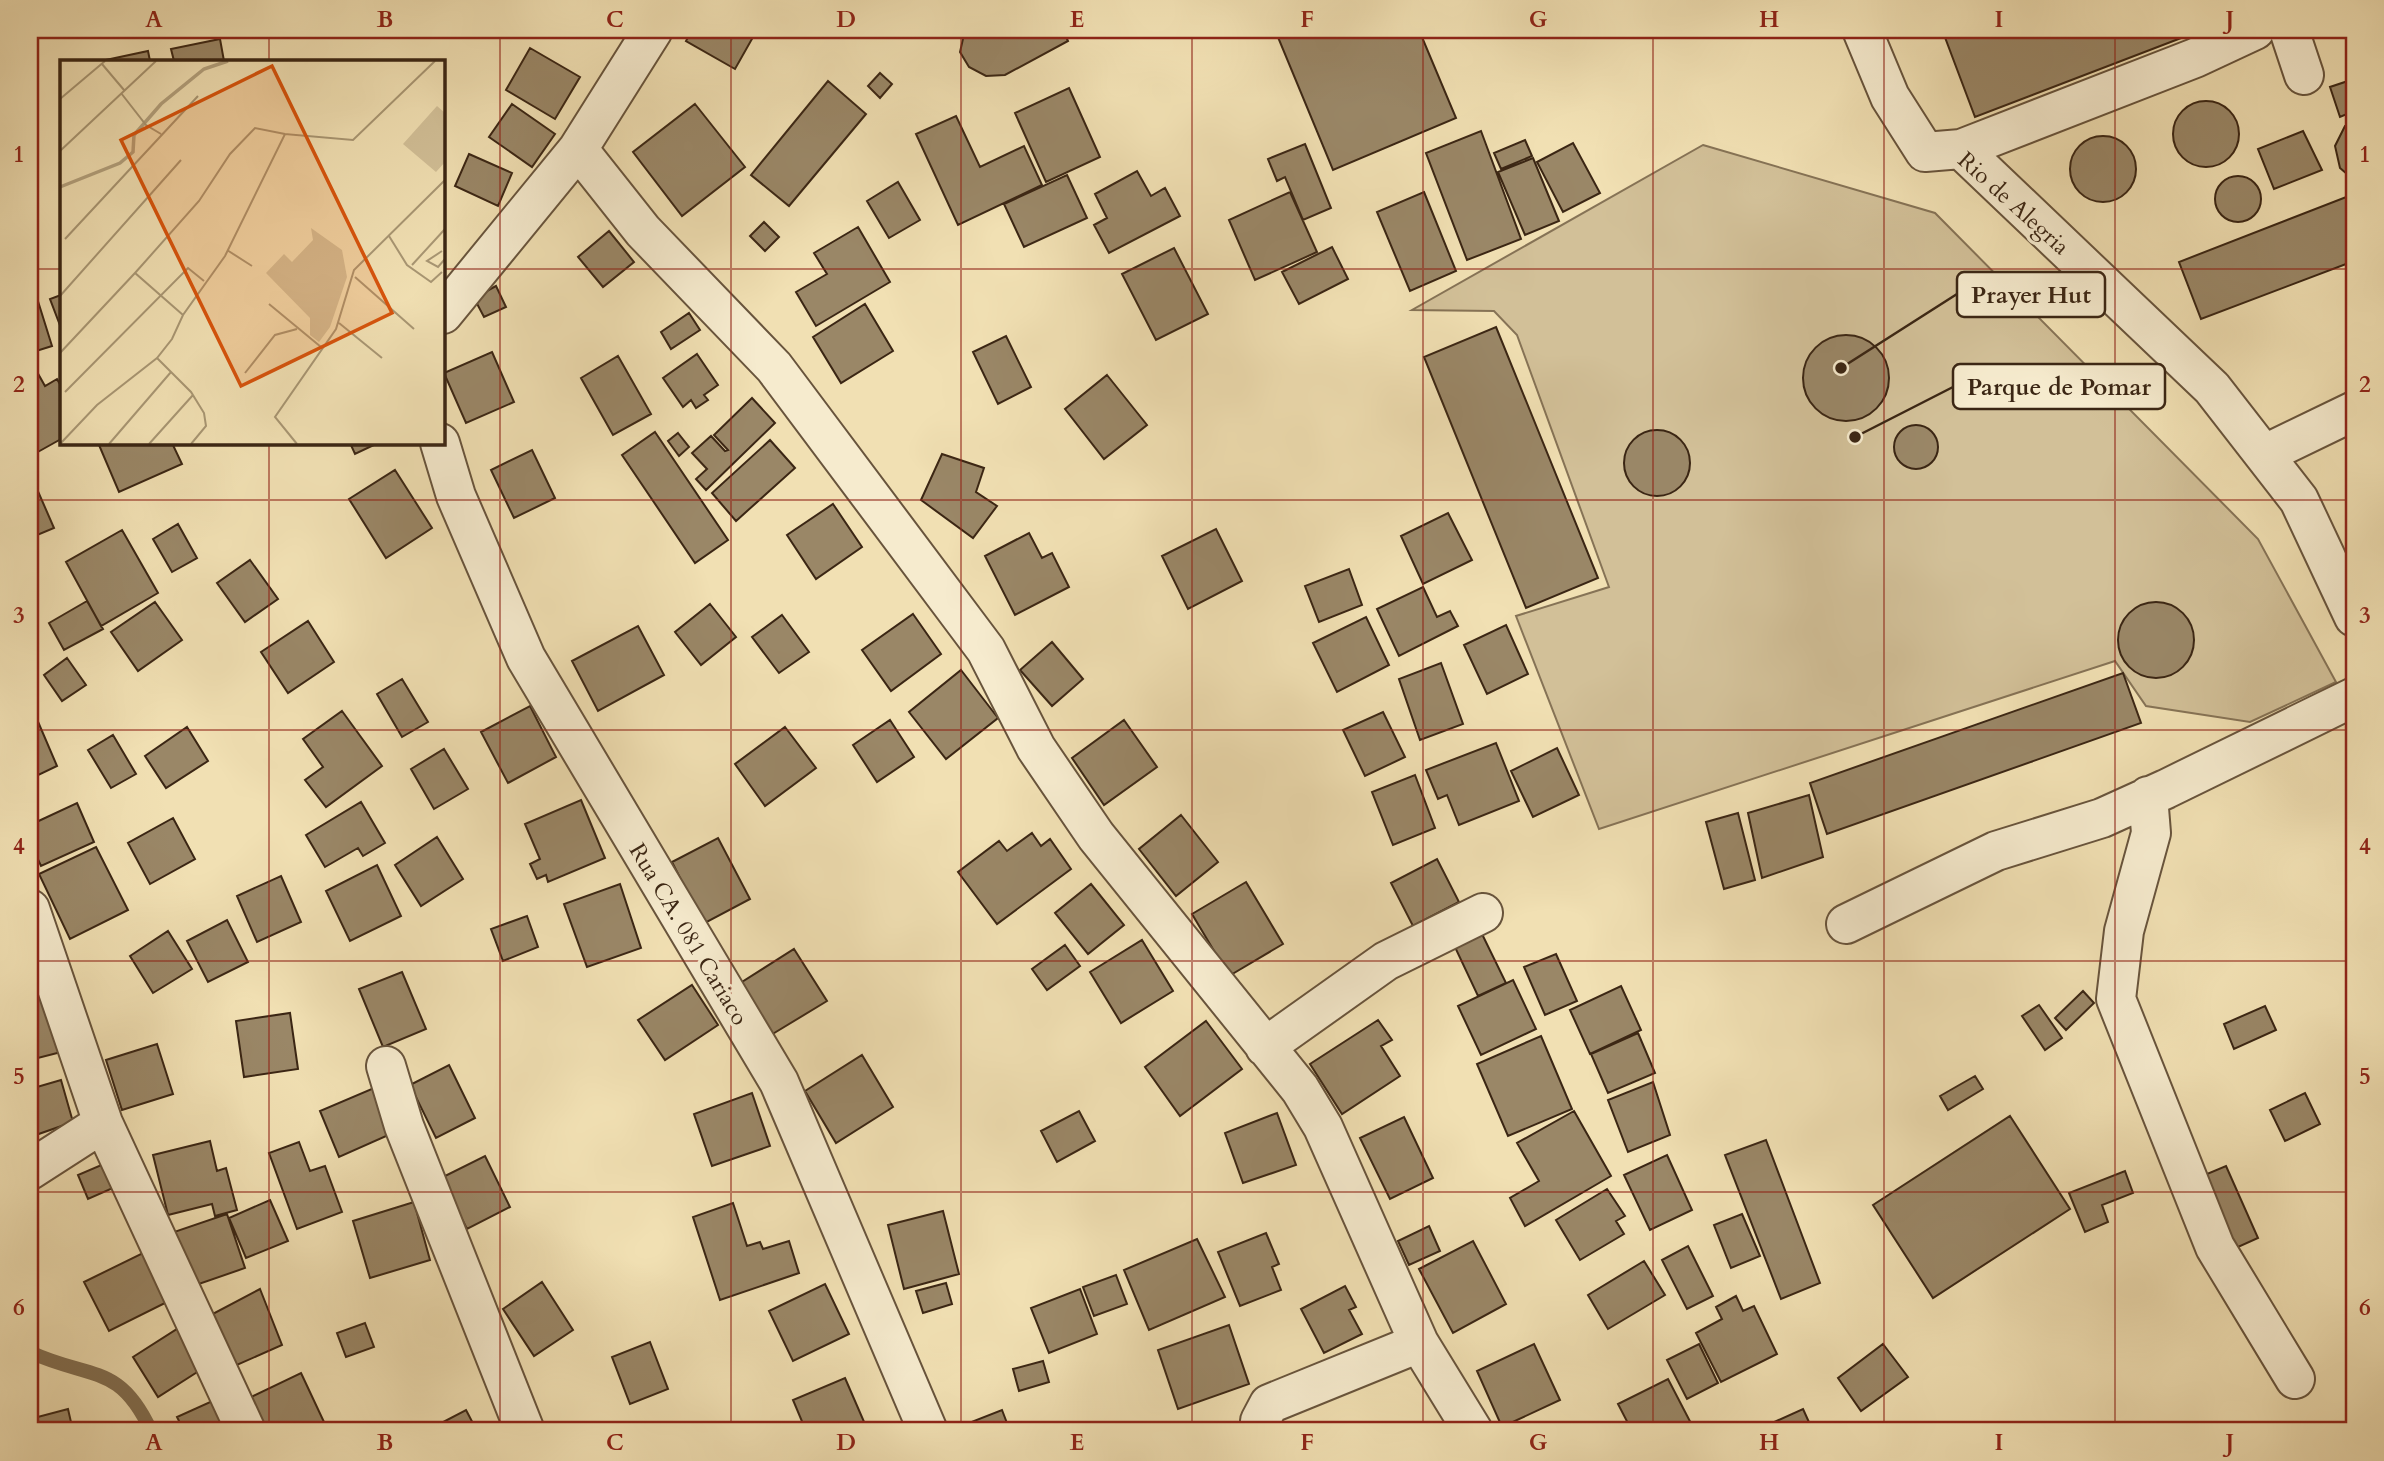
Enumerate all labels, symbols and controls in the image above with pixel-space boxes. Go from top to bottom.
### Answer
text: A [145,4,163,35]
text: B [377,4,393,35]
text: C [606,4,624,35]
text: D [836,4,856,35]
text: E [1070,4,1084,35]
text: F [1300,4,1314,35]
text: G [1529,4,1548,35]
text: H [1759,4,1779,35]
text: I [1995,4,2003,35]
text: J [2223,4,2234,35]
inset map [60,60,444,444]
text: 1 [13,139,25,170]
text: 1 [2359,139,2371,170]
street label: Rio de Alegria [1951,145,2076,262]
callout: Prayer Hut [1957,272,2105,317]
text: Prayer Hut [1971,279,2091,312]
callout: Parque de Pomar [1953,364,2165,409]
text: 2 [13,369,25,400]
text: 2 [2359,369,2371,400]
text: Parque de Pomar [1967,371,2151,404]
text: 3 [13,600,25,631]
text: 3 [2359,600,2371,631]
text: 4 [13,831,25,862]
text: 4 [2359,831,2371,862]
street label: Rua CA. 081 Cariaco [622,837,755,1031]
text: 5 [13,1061,25,1092]
text: 5 [2359,1061,2371,1092]
text: 6 [13,1292,25,1323]
text: 6 [2359,1292,2371,1323]
text: A [145,1427,163,1458]
text: B [377,1427,393,1458]
text: C [606,1427,624,1458]
text: D [836,1427,856,1458]
text: E [1070,1427,1084,1458]
text: F [1300,1427,1314,1458]
text: G [1529,1427,1548,1458]
text: H [1759,1427,1779,1458]
text: I [1995,1427,2003,1458]
text: J [2223,1427,2234,1458]

